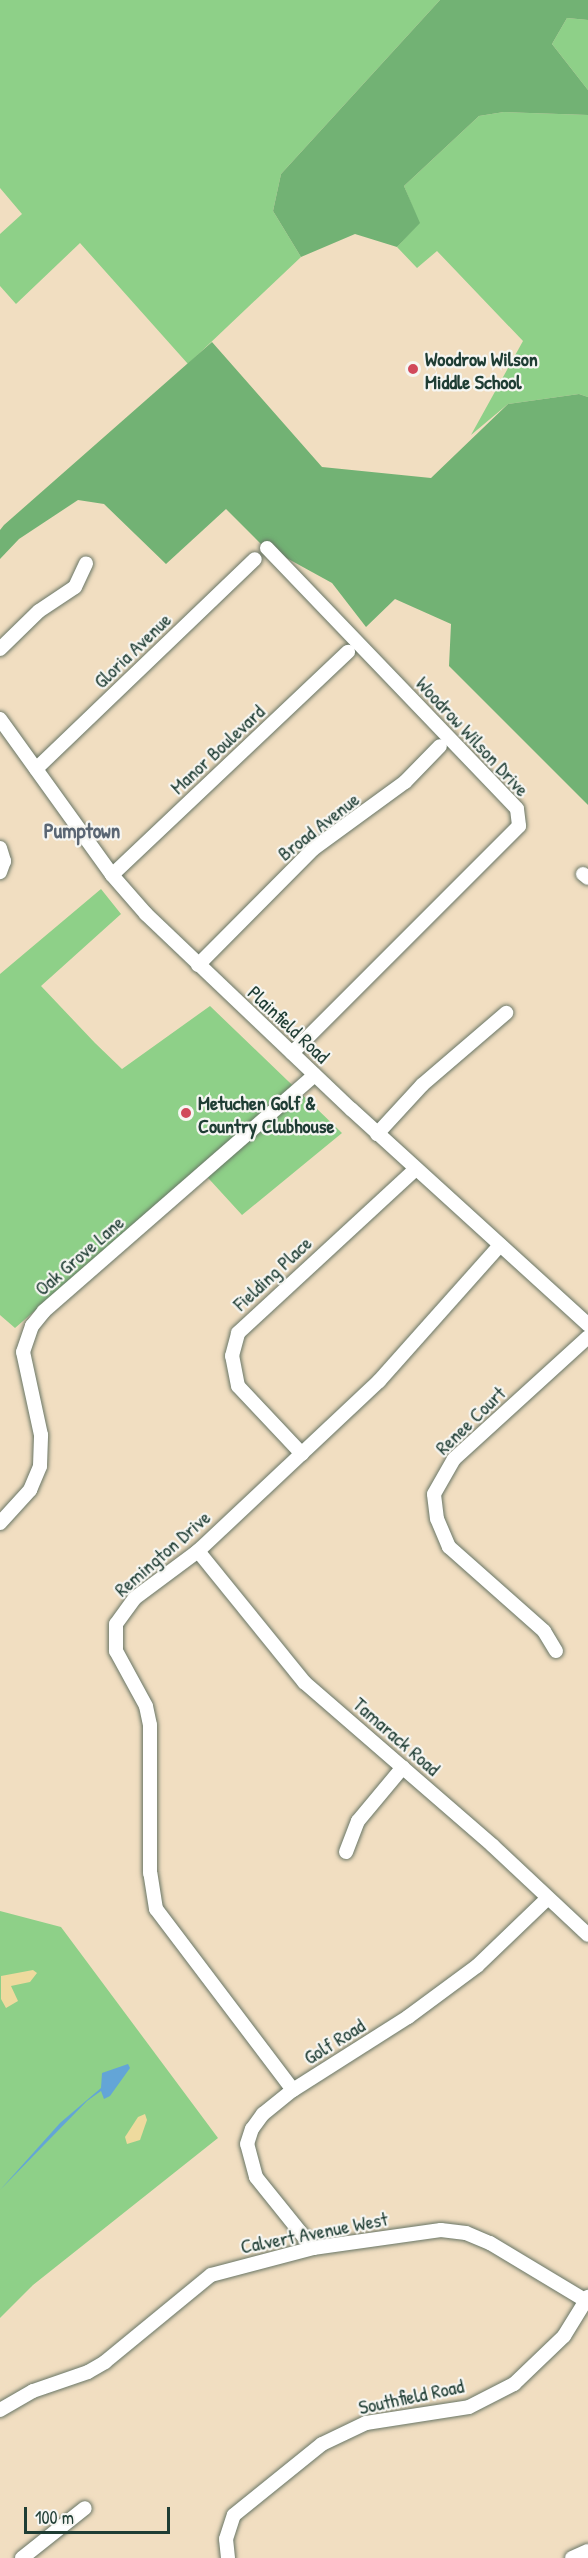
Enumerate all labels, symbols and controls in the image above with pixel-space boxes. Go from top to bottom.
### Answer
place label: Woodrow Wilson Middle School [425,346,538,393]
marker: Woodrow Wilson Middle School [406,362,420,376]
street label: Gloria Avenue [88,607,176,693]
street label: Woodrow Wilson Drive [411,671,535,801]
street label: Manor Boulevard [165,699,269,799]
street label: Broad Avenue [272,787,364,865]
district label: Pumptown [44,818,120,844]
street label: Plainfield Road [243,980,335,1068]
place label: Metuchen Golf & Country Clubhouse [198,1090,334,1137]
marker: Metuchen Golf & Country Clubhouse [179,1106,193,1120]
street label: Oak Grove Lane [30,1210,128,1300]
street label: Fielding Place [228,1231,316,1315]
street label: Renee Court [430,1381,510,1459]
street label: Remington Drive [109,1505,215,1601]
street label: Tamarack Road [349,1692,445,1780]
street label: Golf Road [299,2013,369,2069]
street label: Calvert Avenue West [238,2206,390,2258]
street label: Southfield Road [356,2373,466,2419]
scale bar [27,2495,172,2533]
text: 100 m [35,2505,74,2530]

